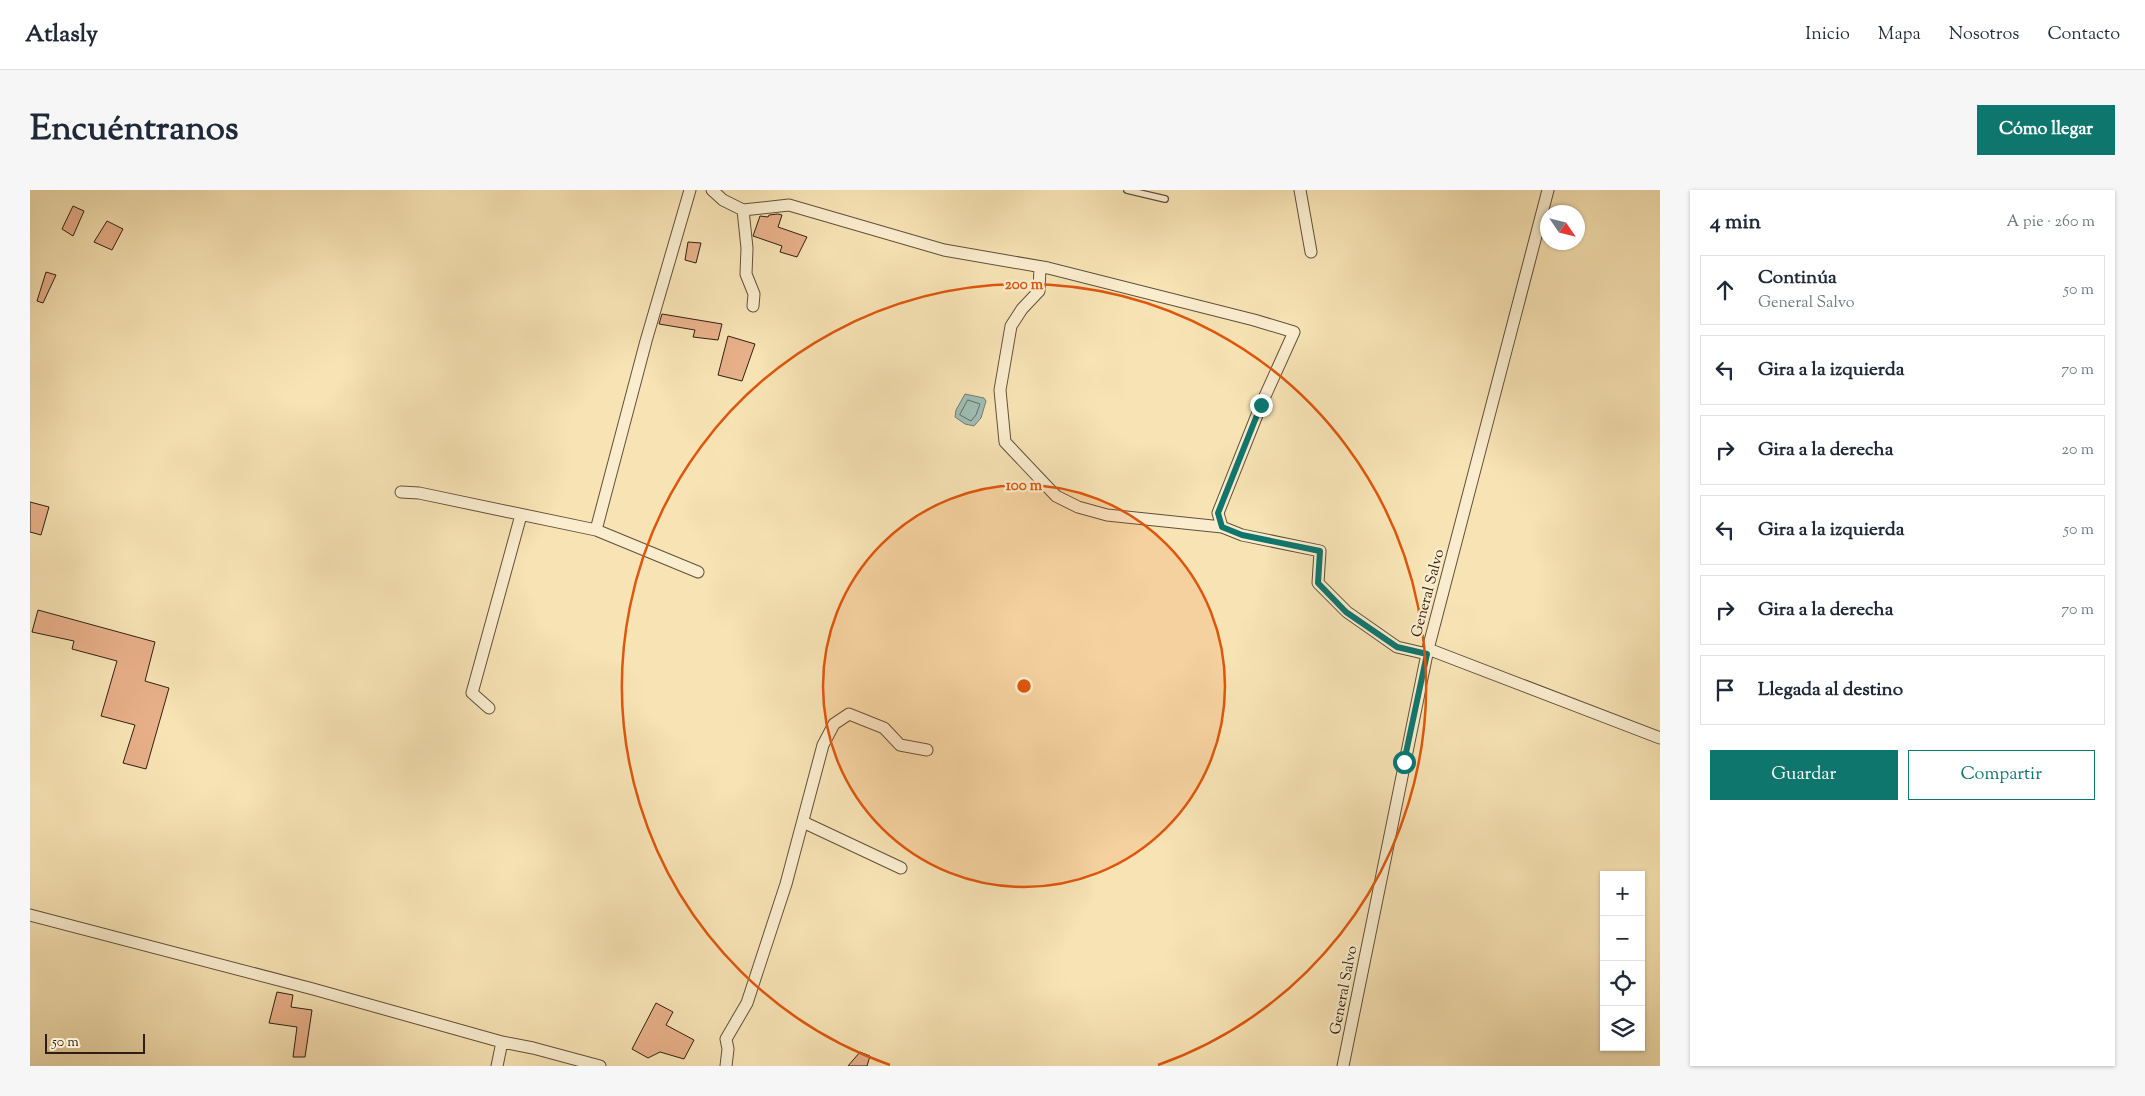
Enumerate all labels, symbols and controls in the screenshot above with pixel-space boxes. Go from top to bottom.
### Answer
text: Atlasly [25,18,98,52]
text: Inicio [1805,22,1850,48]
text: Mapa [1878,22,1921,48]
text: Nosotros [1949,22,2019,48]
text: Contacto [2047,22,2120,48]
text: Encuéntranos [30,105,239,156]
button: Cómo llegar [1977,105,2115,155]
north arrow [1540,205,1585,250]
text: 4 min [1710,208,1761,238]
text: A pie · 260 m [2006,211,2095,234]
text: Continúa [1758,265,1837,292]
text: 200 m [1005,275,1044,296]
icon: ahead [1711,276,1739,304]
text: 50 m [2063,279,2094,302]
text: General Salvo [1758,292,1854,315]
icon: left [1711,356,1739,384]
text: Gira a la izquierda [1758,357,1904,384]
text: 70 m [2061,359,2094,382]
route end [1250,394,1273,417]
icon: right [1711,436,1739,464]
text: Gira a la derecha [1758,437,1893,464]
text: 20 m [2061,439,2094,462]
text: 100 m [1006,476,1043,497]
icon: left [1711,516,1739,544]
text: Gira a la izquierda [1758,517,1904,544]
text: 50 m [2063,519,2094,542]
street label: General Salvo [1407,547,1450,640]
icon: right [1711,596,1739,624]
text: Gira a la derecha [1758,597,1893,624]
text: 70 m [2061,599,2094,622]
icon: arrive [1711,676,1739,704]
centre of rings [1015,677,1033,695]
text: Llegada al destino [1758,677,1903,704]
button: Guardar [1710,750,1898,800]
button: Compartir [1908,750,2095,800]
route start [1393,751,1416,774]
map controls [1600,871,1645,1051]
button: + [1600,871,1645,916]
button: − [1600,916,1645,961]
street label: General Salvo [1326,944,1363,1037]
button: locate [1600,961,1645,1006]
button: layers [1600,1006,1645,1051]
scale bar [45,1031,145,1054]
text: 50 m [52,1033,79,1053]

